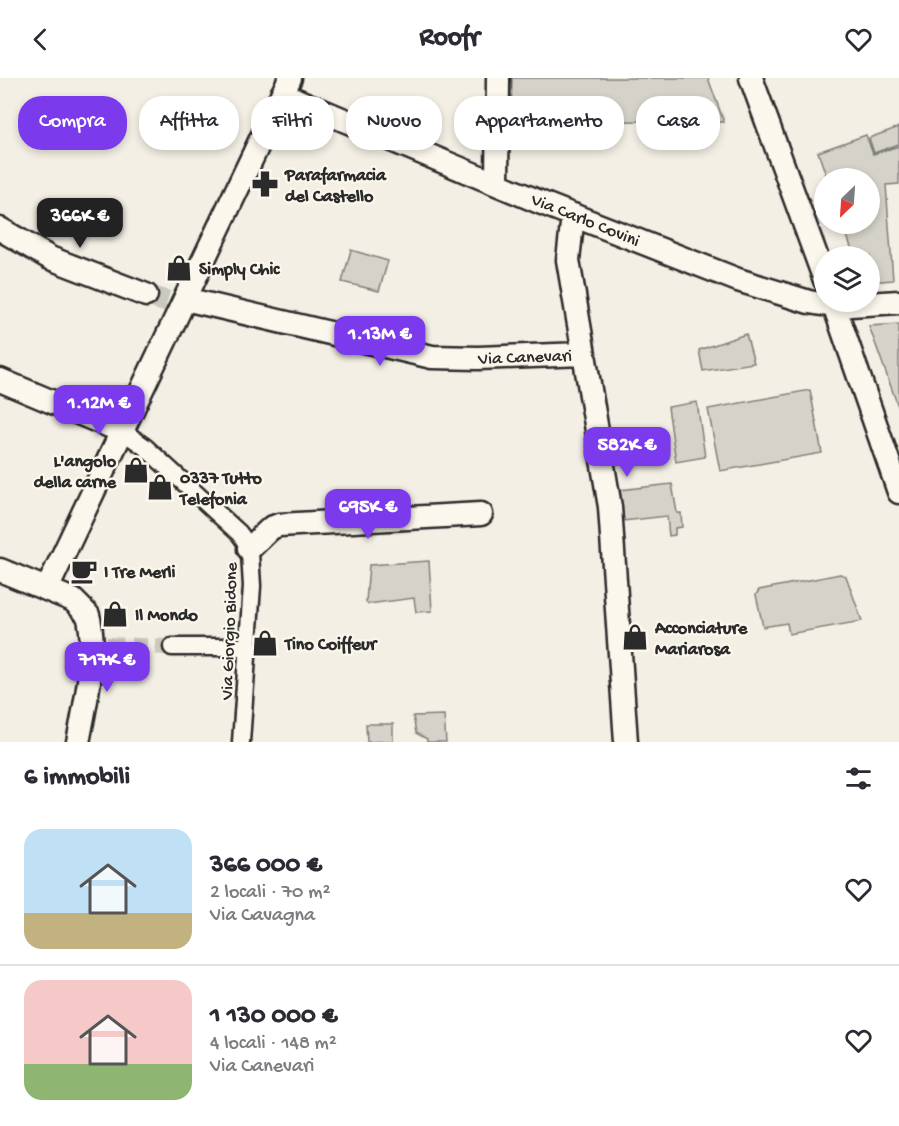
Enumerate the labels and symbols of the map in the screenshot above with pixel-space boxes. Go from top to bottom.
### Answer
place label: Parafarmacia del Castello [284,166,387,208]
north arrow [814,168,880,234]
pharmacy icon: Parafarmacia del Castello [250,169,280,199]
street label: Via Carlo Covini [527,190,643,253]
pin: 366K € [31,198,129,249]
shop icon: Simply Chic [164,253,194,283]
place label: Simply Chic [199,260,280,281]
pin: 1.13M € [325,316,435,367]
street label: Via Canevari [477,346,573,371]
pin: 1.12M € [44,385,154,436]
pin: 582K € [578,427,676,478]
place label: L'angolo della carne [34,452,117,494]
shop icon: L'angolo della carne [121,455,151,485]
place label: 0337 Tutto Telefonia [178,469,263,511]
shop icon: 0337 Tutto Telefonia [145,472,175,502]
pin: 695K € [319,489,417,540]
cafe icon: I Tre Merli [69,556,99,586]
street label: Via Giorgio Bidone [218,561,243,701]
place label: I Tre Merli [104,563,176,584]
shop icon: Il Mondo [100,599,130,629]
place label: Il Mondo [135,606,198,627]
place label: Acconciature Mariarosa [654,619,748,661]
shop icon: Acconciature Mariarosa [620,622,650,652]
shop icon: Tino Coiffeur [250,628,280,658]
place label: Tino Coiffeur [283,635,379,656]
pin: 717K € [58,642,156,693]

